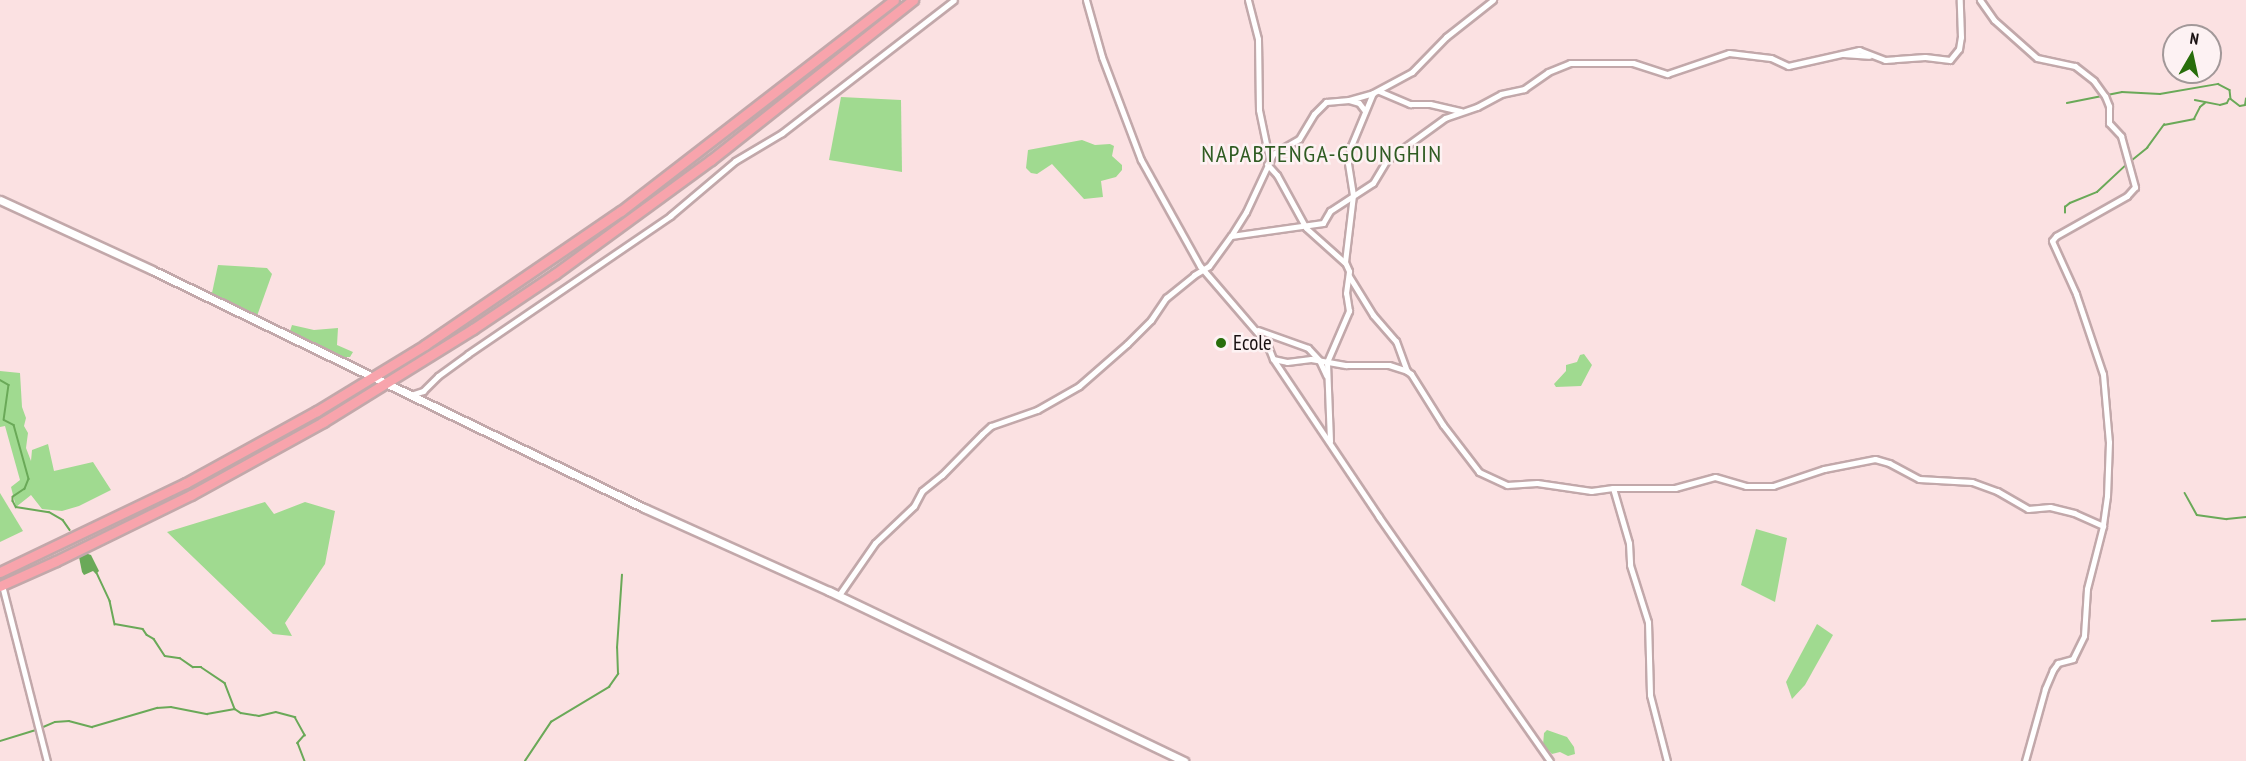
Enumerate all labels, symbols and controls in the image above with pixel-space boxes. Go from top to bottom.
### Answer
north arrow [2162,24,2222,84]
text: N [2189,28,2200,49]
district label: NAPABTENGA-GOUNGHIN [1201,140,1443,168]
place label: Ecole [1233,330,1272,356]
marker: Ecole [1214,336,1228,350]

